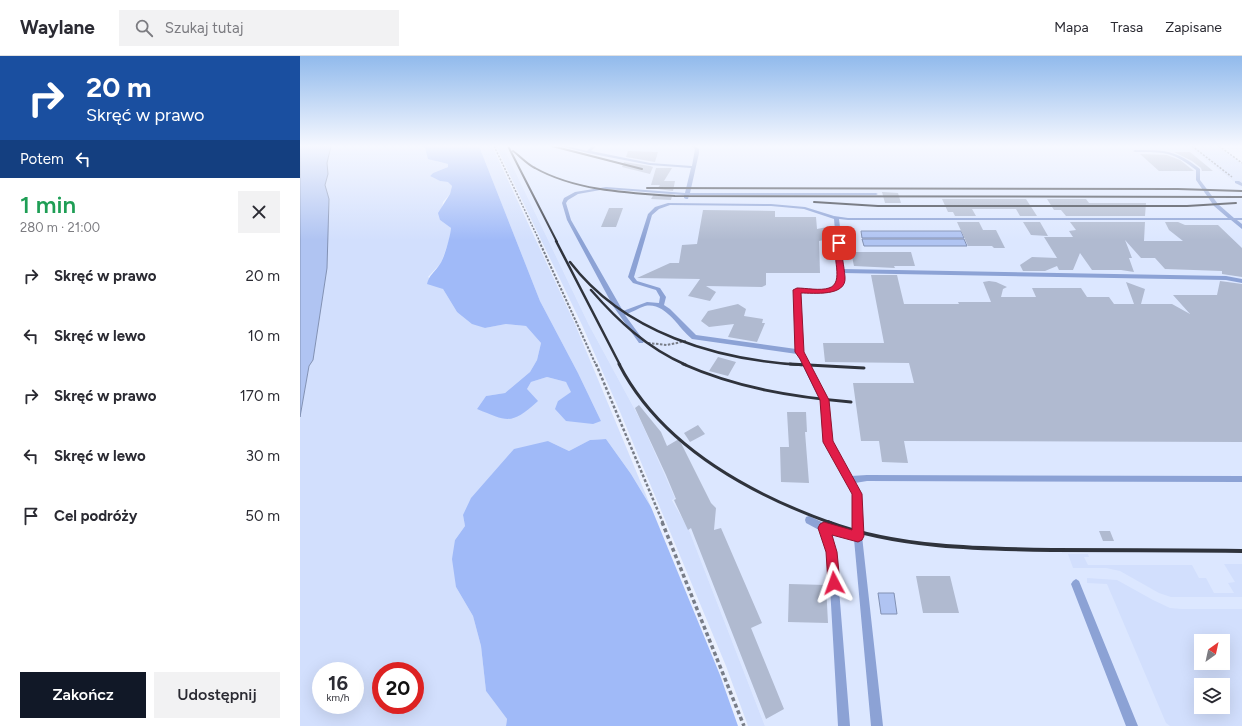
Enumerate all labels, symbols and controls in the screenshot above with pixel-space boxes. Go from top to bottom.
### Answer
search box [119,10,399,46]
text: Waylane [20,16,95,39]
icon: search [133,17,155,39]
text: Szukaj tutaj [165,19,244,37]
text: Mapa [1054,19,1089,36]
text: Trasa [1111,19,1143,36]
text: Zapisane [1165,19,1222,36]
text: 20 m [86,70,151,104]
icon: right [20,72,72,124]
text: Skręć w prawo [86,104,205,126]
icon: left [72,148,94,170]
text: Potem [20,150,64,168]
text: 1 min [20,190,76,219]
button: close [238,191,280,233]
text: 280 m · 21:00 [20,220,100,235]
pin [822,226,856,260]
icon: arrive [828,232,850,254]
icon: right [20,265,42,287]
text: Skręć w prawo [54,267,157,285]
text: 20 m [246,267,280,285]
icon: left [20,325,42,347]
text: Skręć w lewo [54,327,146,345]
text: 10 m [248,327,280,345]
icon: right [20,385,42,407]
text: Skręć w prawo [54,387,157,405]
text: 170 m [240,387,280,405]
icon: left [20,445,42,467]
text: Skręć w lewo [54,447,146,465]
text: 30 m [246,447,280,465]
icon: arrive [20,505,42,527]
text: Cel podróży [54,507,137,525]
text: 50 m [245,507,280,525]
position arrow [813,562,855,604]
north arrow [1194,634,1230,670]
map controls [1194,634,1230,714]
speed limit sign: 20 [372,662,424,714]
text: 16 [328,671,348,695]
button: Zakończ [20,672,146,718]
button: Udostępnij [154,672,280,718]
button: layers [1194,678,1230,714]
text: km/h [327,691,349,704]

